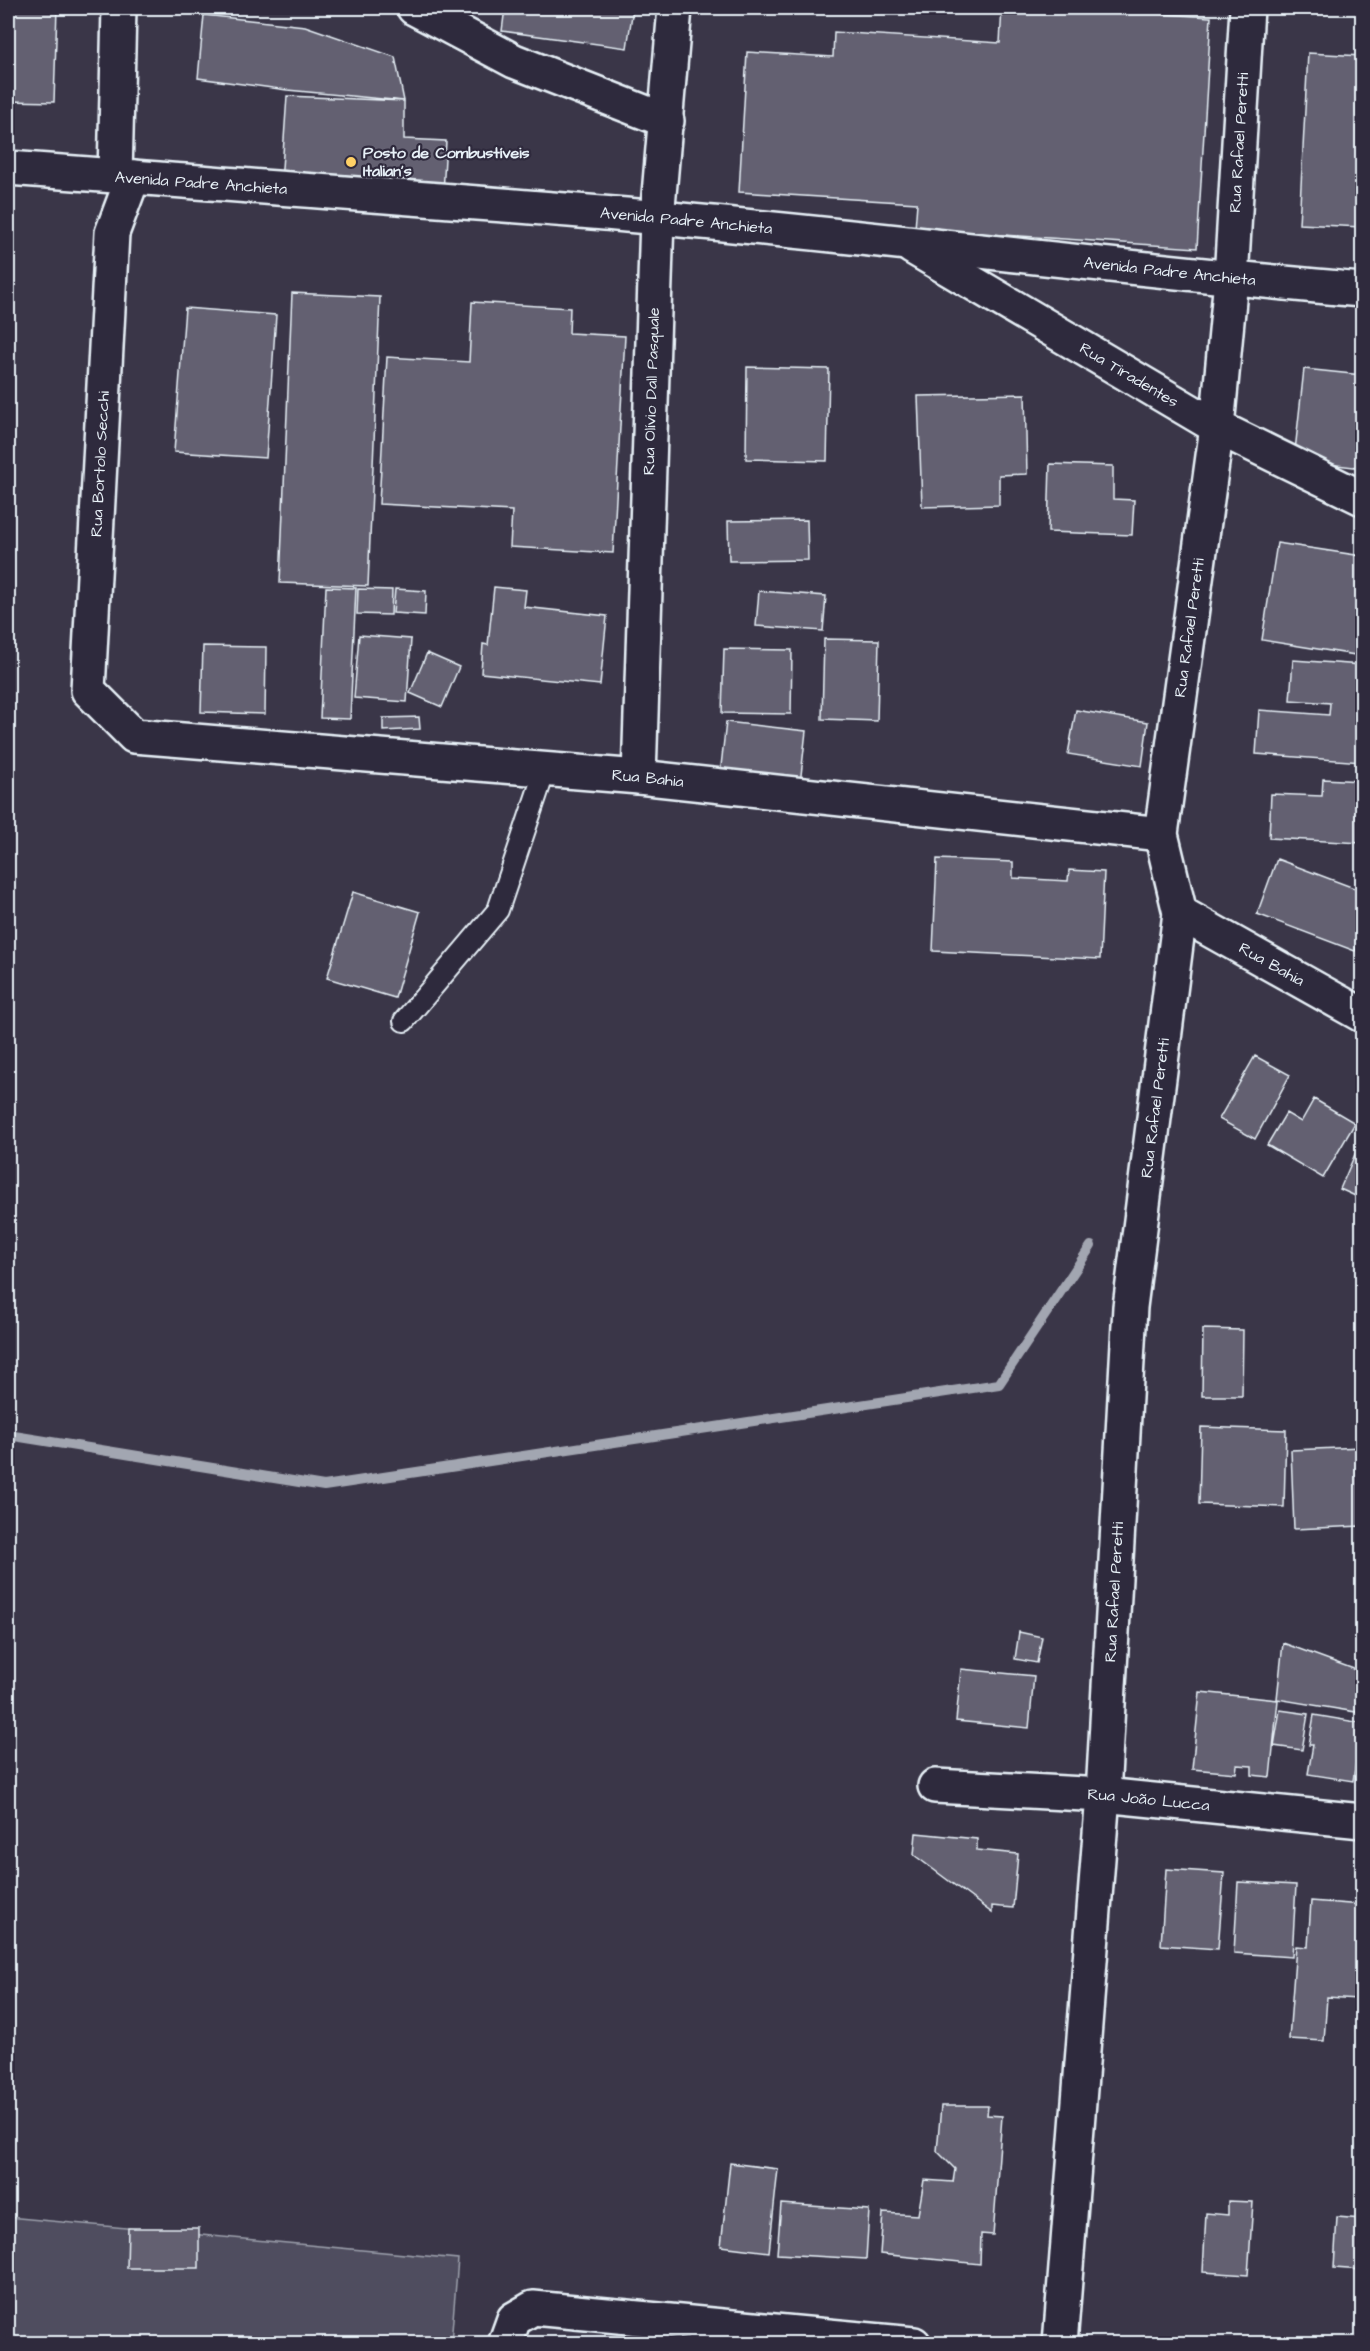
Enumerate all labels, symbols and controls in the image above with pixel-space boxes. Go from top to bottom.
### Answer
street label: Rua Rafael Peretti [1224,71,1254,213]
place label: Posto de Combustíveis Italian's [363,142,530,182]
marker: Posto de Combustíveis Italian's [344,155,358,169]
street label: Avenida Padre Anchieta [114,166,288,200]
street label: Avenida Padre Anchieta [599,202,773,240]
street label: Avenida Padre Anchieta [1083,251,1257,291]
street label: Rua Olívio Dall Pasquale [638,307,665,475]
street label: Rua Tiradentes [1075,337,1183,413]
street label: Rua Bortolo Secchi [85,390,115,538]
street label: Rua Rafael Peretti [1169,556,1210,699]
street label: Rua Bahia [611,764,685,793]
street label: Rua Bahia [1235,937,1308,992]
street label: Rua Rafael Peretti [1135,1036,1175,1179]
street label: Rua Rafael Peretti [1099,1521,1129,1663]
street label: Rua João Lucca [1087,1783,1211,1817]

